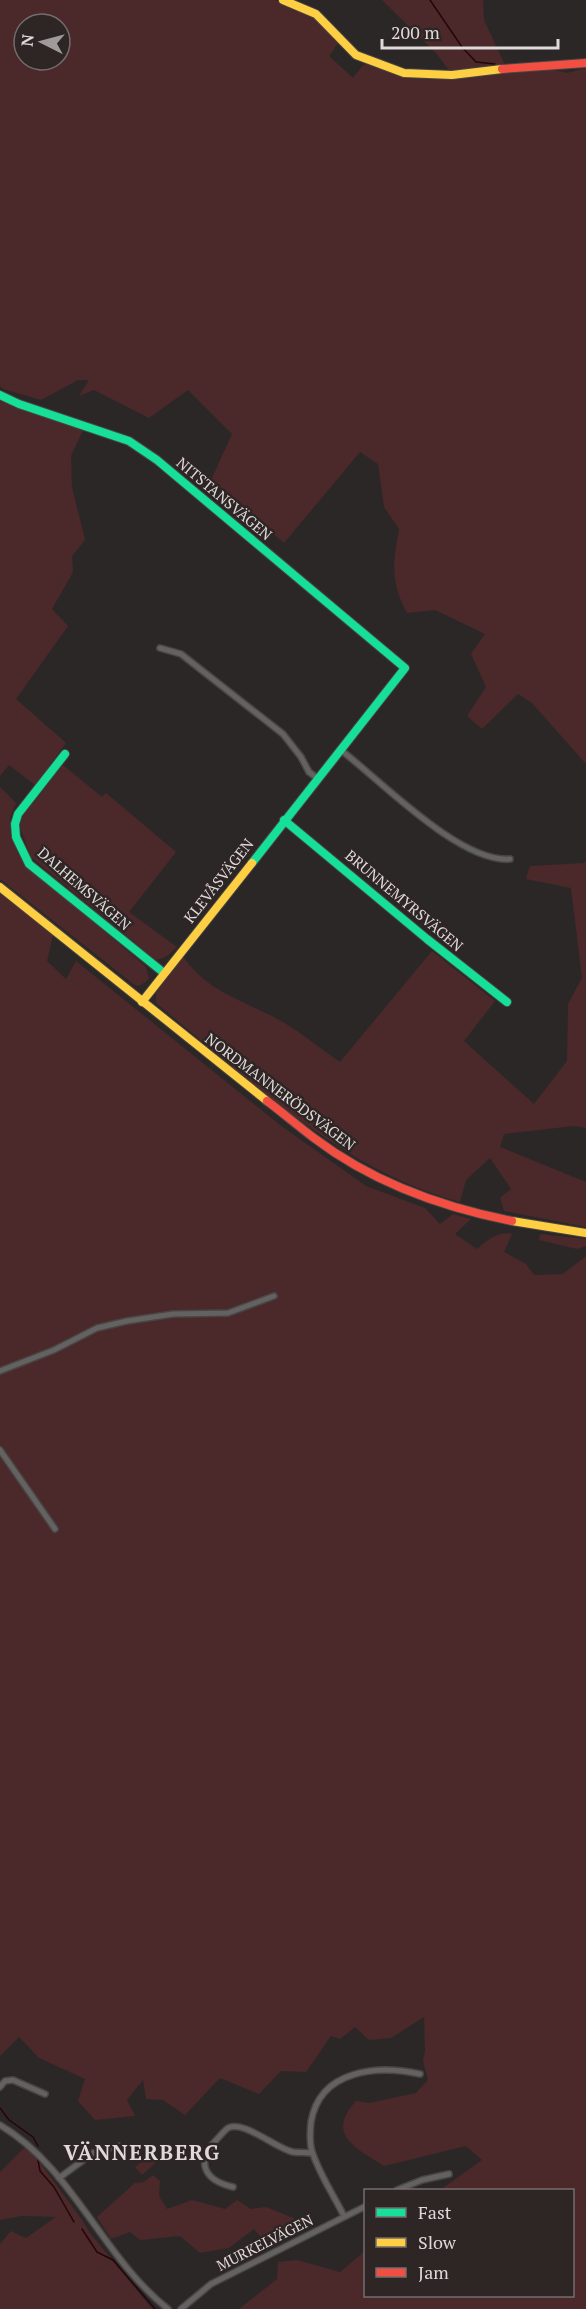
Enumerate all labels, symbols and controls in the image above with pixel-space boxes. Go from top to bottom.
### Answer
north arrow [12,12,72,72]
scale bar [382,12,558,50]
text: 200 m [391,20,440,44]
text: N [16,33,39,48]
street label: NITSTANSVÄGEN [173,452,277,544]
street label: KLEVÅSVÄGEN [179,834,257,927]
street label: DALHEMSVÄGEN [34,842,135,934]
street label: BRUNNEMYRSVÄGEN [342,845,468,955]
street label: NORDMANNERÖDSVÄGEN [201,1028,360,1154]
district label: VÄNNERBERG [63,2138,221,2166]
legend [364,2189,574,2297]
text: Fast [418,2200,452,2224]
street label: MURKELVÄGEN [213,2209,316,2275]
text: Slow [418,2230,457,2254]
text: Jam [418,2260,449,2284]

